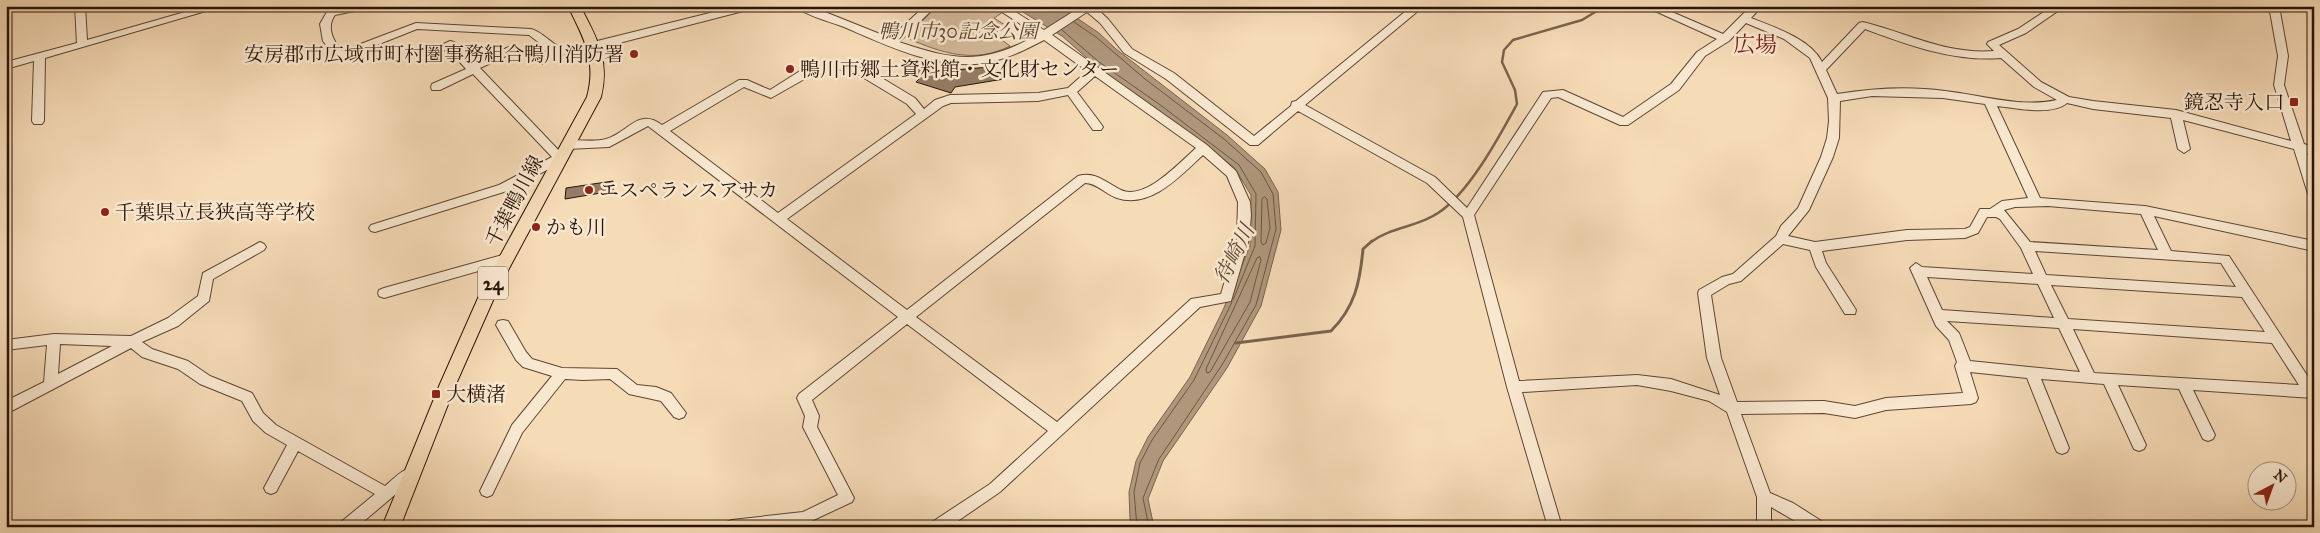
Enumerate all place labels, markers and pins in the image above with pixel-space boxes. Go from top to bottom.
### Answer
place label: 安房郡市広域市町村圏事務組合鴨川消防署 [244,42,624,66]
marker: 安房郡市広域市町村圏事務組合鴨川消防署 [628,48,640,60]
place label: 鴨川市郷土資料館・文化財センター [800,57,1119,81]
marker: 鴨川市郷土資料館・文化財センター [784,63,796,75]
place label: 鏡忍寺入口 [2184,90,2284,114]
marker: 鏡忍寺入口 [2288,96,2300,108]
place label: エスペランスアサカ [599,178,778,202]
marker: エスペランスアサカ [583,184,595,196]
place label: 千葉県立長狭高等学校 [115,200,315,224]
marker: 千葉県立長狭高等学校 [99,206,111,218]
place label: かも川 [546,215,606,239]
marker: かも川 [530,221,542,233]
place label: 大横渚 [446,382,506,406]
marker: 大横渚 [430,388,442,400]

